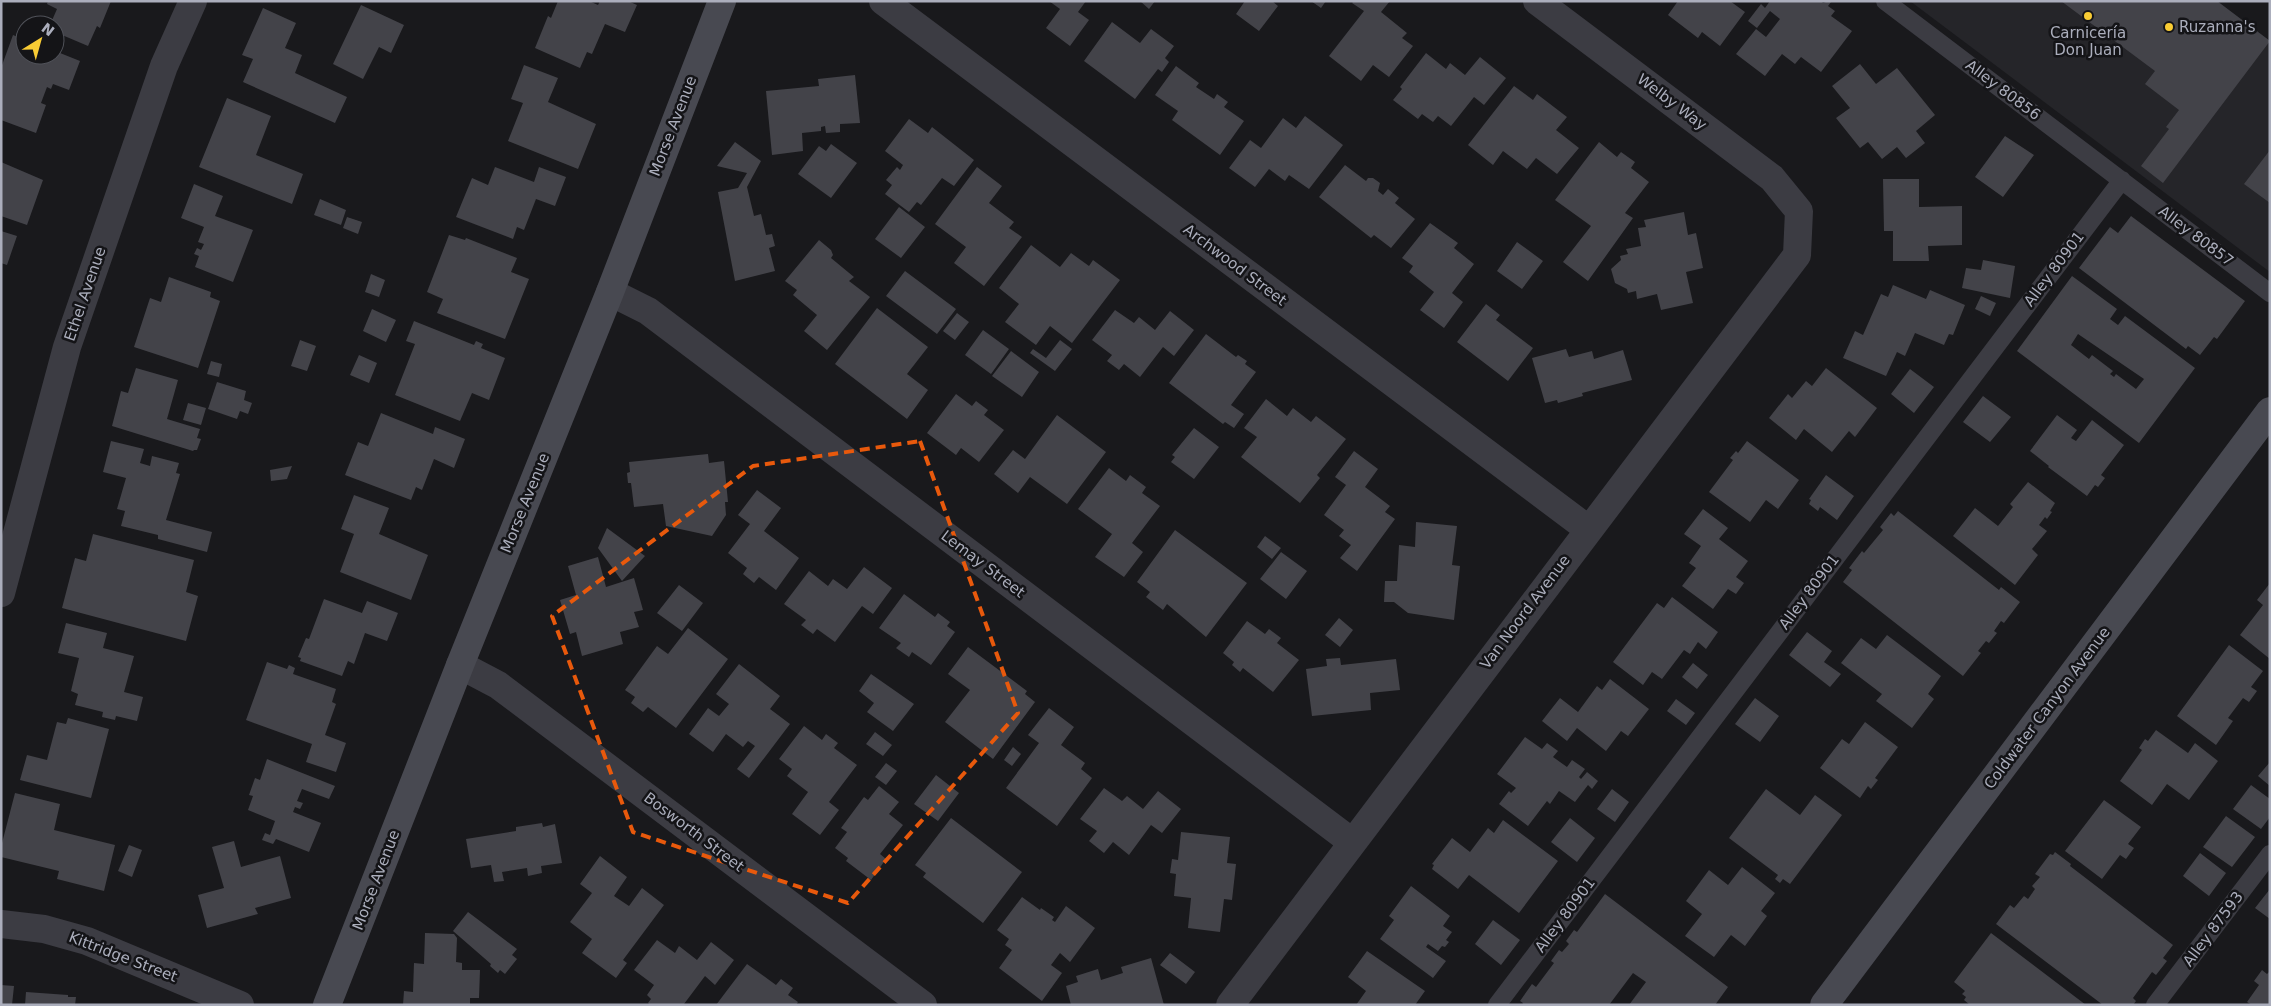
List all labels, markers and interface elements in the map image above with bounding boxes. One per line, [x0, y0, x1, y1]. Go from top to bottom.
marker: Carnicería Don Juan [2082, 10, 2094, 22]
north arrow [15, 15, 65, 65]
place label: Ruzanna's [2179, 18, 2256, 36]
text: N [38, 20, 57, 40]
marker: Ruzanna's [2163, 21, 2175, 33]
place label: Carnicería Don Juan [2050, 24, 2126, 59]
street label: Alley 80856 [1962, 56, 2044, 124]
street label: Welby Way [1634, 70, 1710, 134]
street label: Morse Avenue [646, 73, 700, 179]
street label: Alley 80857 [2155, 202, 2237, 270]
street label: Archwood Street [1180, 220, 1290, 310]
street label: Alley 80901 [2020, 228, 2088, 310]
street label: Ethel Avenue [60, 244, 110, 344]
street label: Morse Avenue [497, 451, 553, 555]
street label: Lemay Street [938, 527, 1029, 601]
street label: Van Noord Avenue [1476, 551, 1574, 673]
street label: Alley 80901 [1775, 551, 1843, 633]
street label: Coldwater Canyon Avenue [1980, 623, 2114, 793]
street label: Bosworth Street [640, 789, 748, 876]
street label: Morse Avenue [349, 827, 403, 933]
street label: Alley 80901 [1531, 874, 1599, 956]
street label: Alley 87593 [2179, 888, 2247, 970]
street label: Kittridge Street [66, 928, 180, 986]

